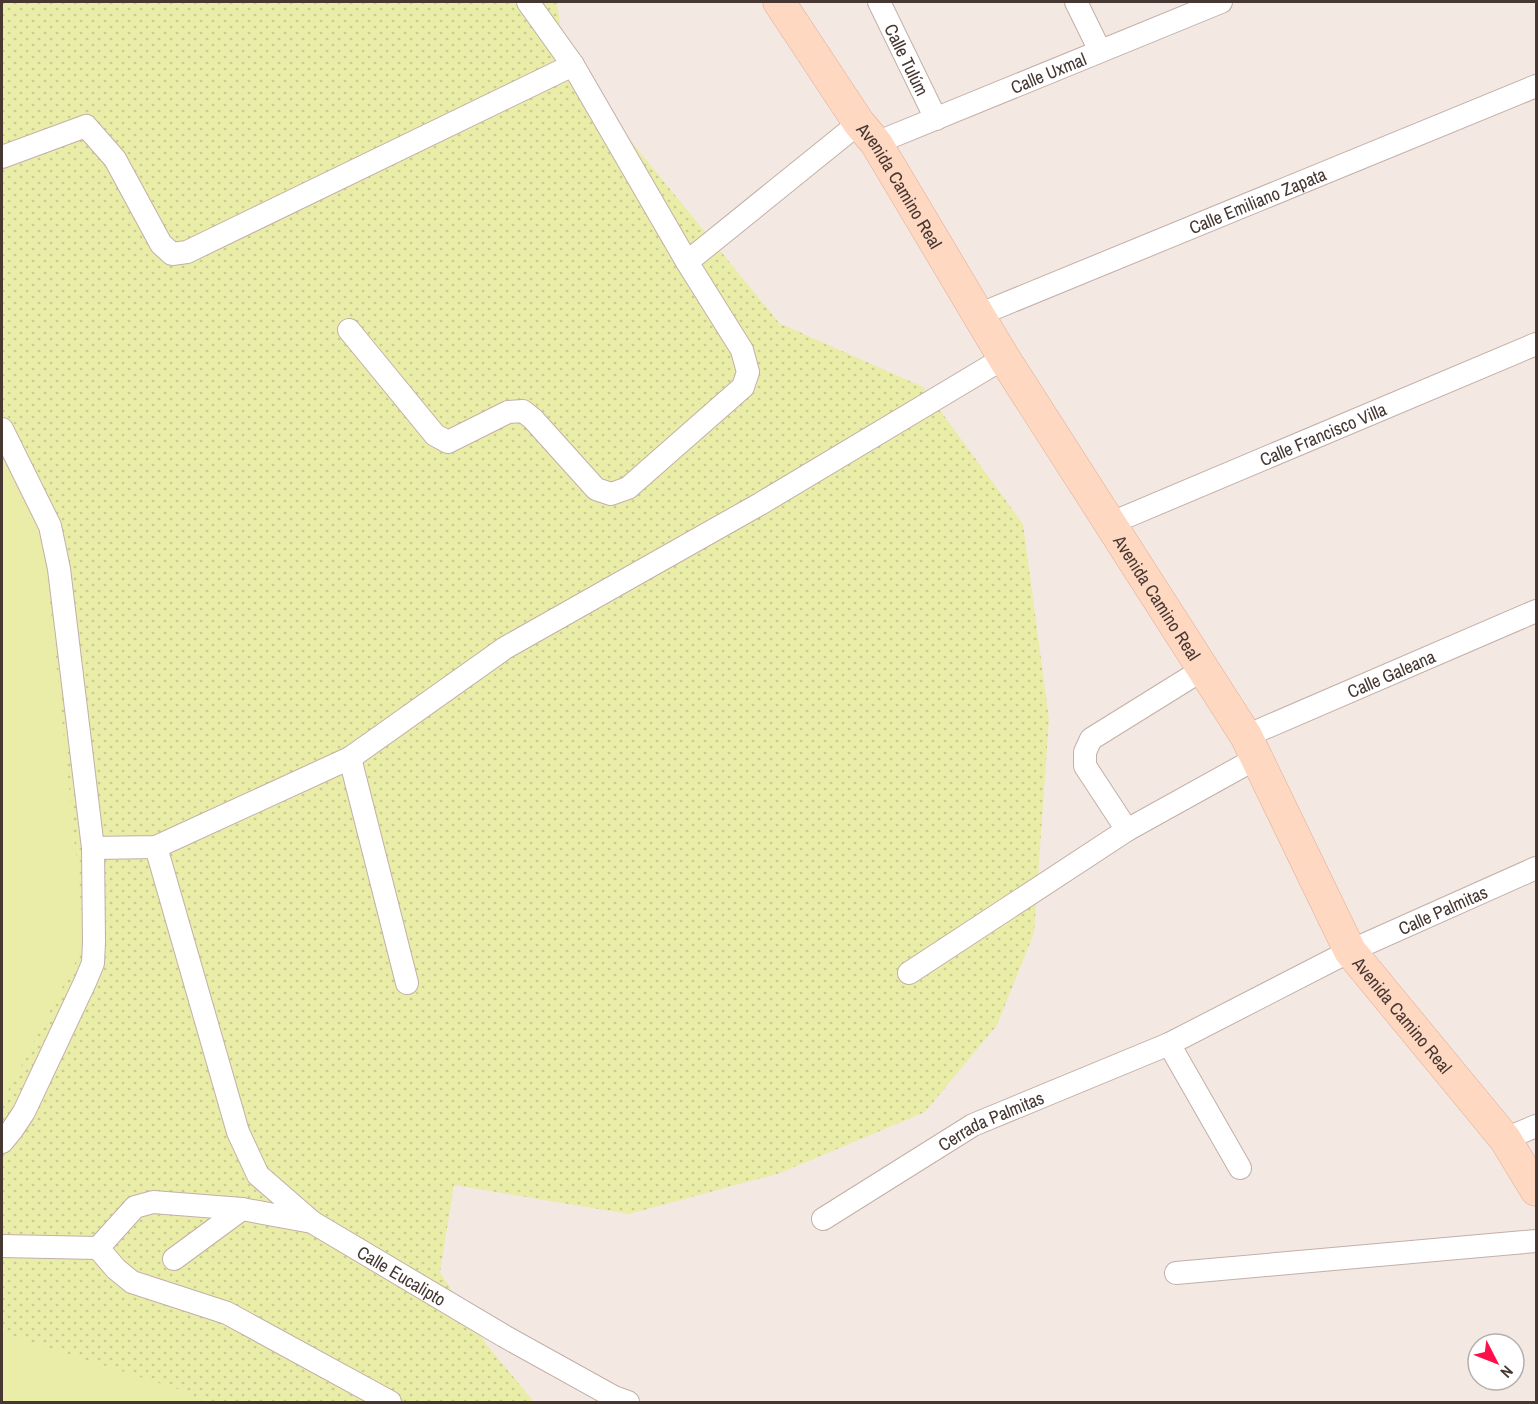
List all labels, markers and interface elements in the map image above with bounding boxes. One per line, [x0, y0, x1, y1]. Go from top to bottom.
street label: Calle Tulúm [879, 19, 935, 100]
street label: Calle Uxmal [1007, 46, 1090, 99]
street label: Avenida Camino Real [851, 116, 949, 253]
street label: Calle Emiliano Zapata [1185, 161, 1330, 240]
street label: Calle Francisco Villa [1256, 396, 1390, 472]
street label: Avenida Camino Real [1107, 529, 1207, 665]
street label: Calle Galeana [1343, 643, 1439, 703]
street label: Calle Palmitas [1394, 879, 1491, 940]
street label: Avenida Camino Real [1347, 951, 1458, 1079]
street label: Cerrada Palmitas [933, 1085, 1048, 1157]
street label: Calle Eucalipto [353, 1239, 451, 1311]
north arrow [1466, 1332, 1526, 1392]
text: N [1496, 1361, 1518, 1383]

